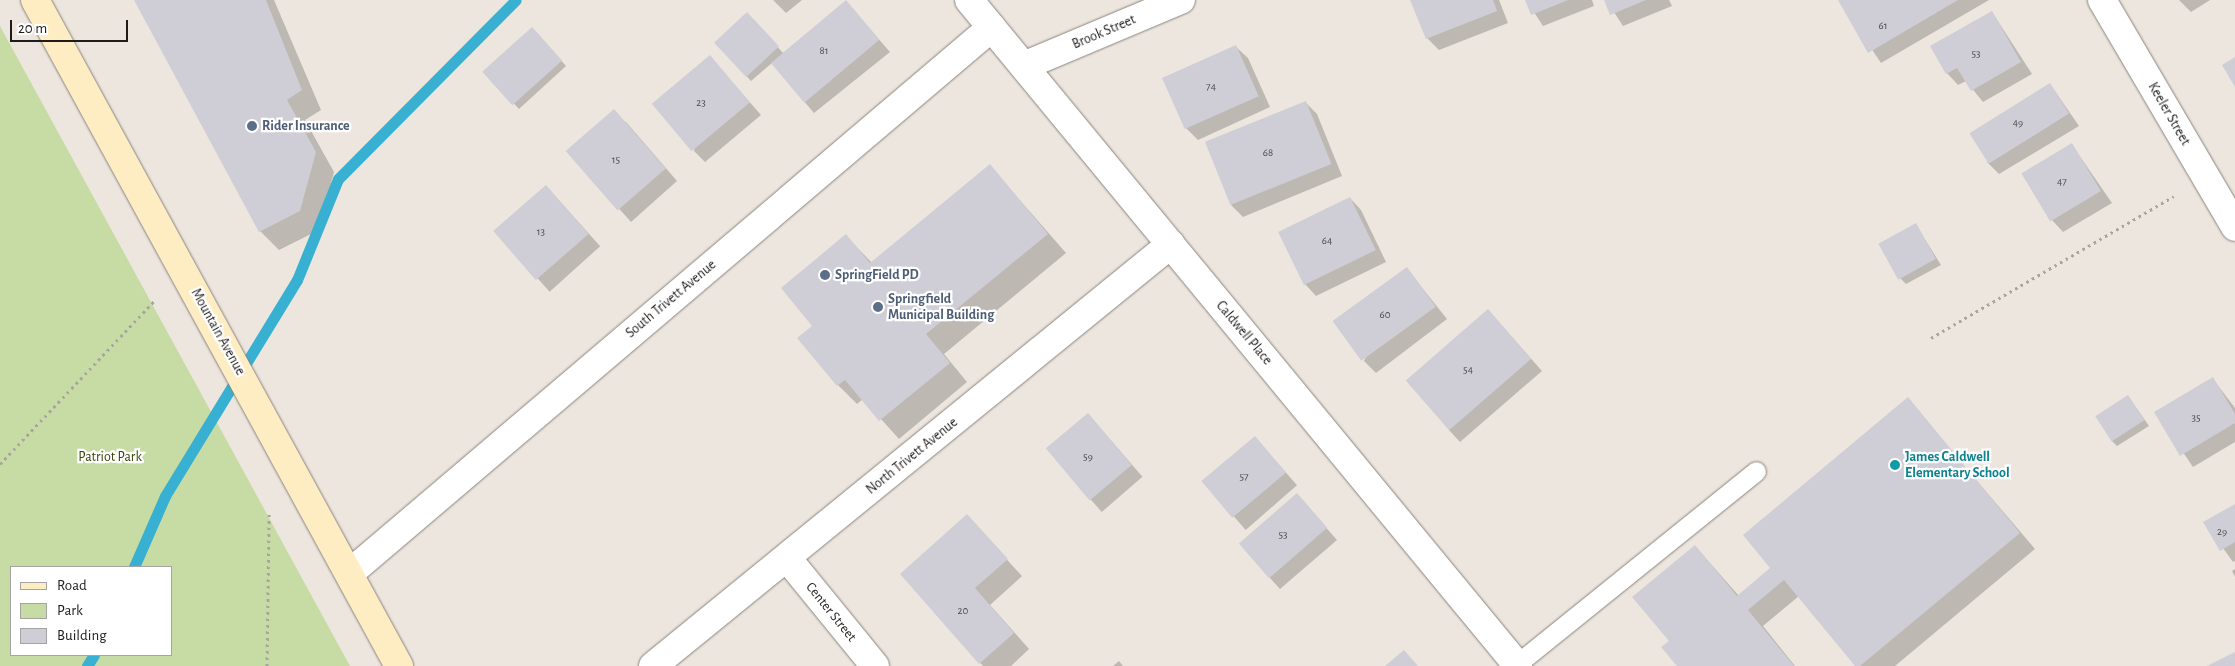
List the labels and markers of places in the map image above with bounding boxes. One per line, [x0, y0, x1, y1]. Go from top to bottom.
place label: Rider Insurance [262, 118, 350, 134]
marker: Rider Insurance [246, 120, 258, 132]
place label: SpringField PD [835, 267, 919, 283]
marker: SpringField PD [819, 269, 831, 281]
place label: Springfield Municipal Building [888, 291, 994, 324]
marker: Springfield Municipal Building [872, 301, 884, 313]
place label: James Caldwell Elementary School [1905, 449, 2010, 482]
marker: James Caldwell Elementary School [1889, 459, 1901, 471]

